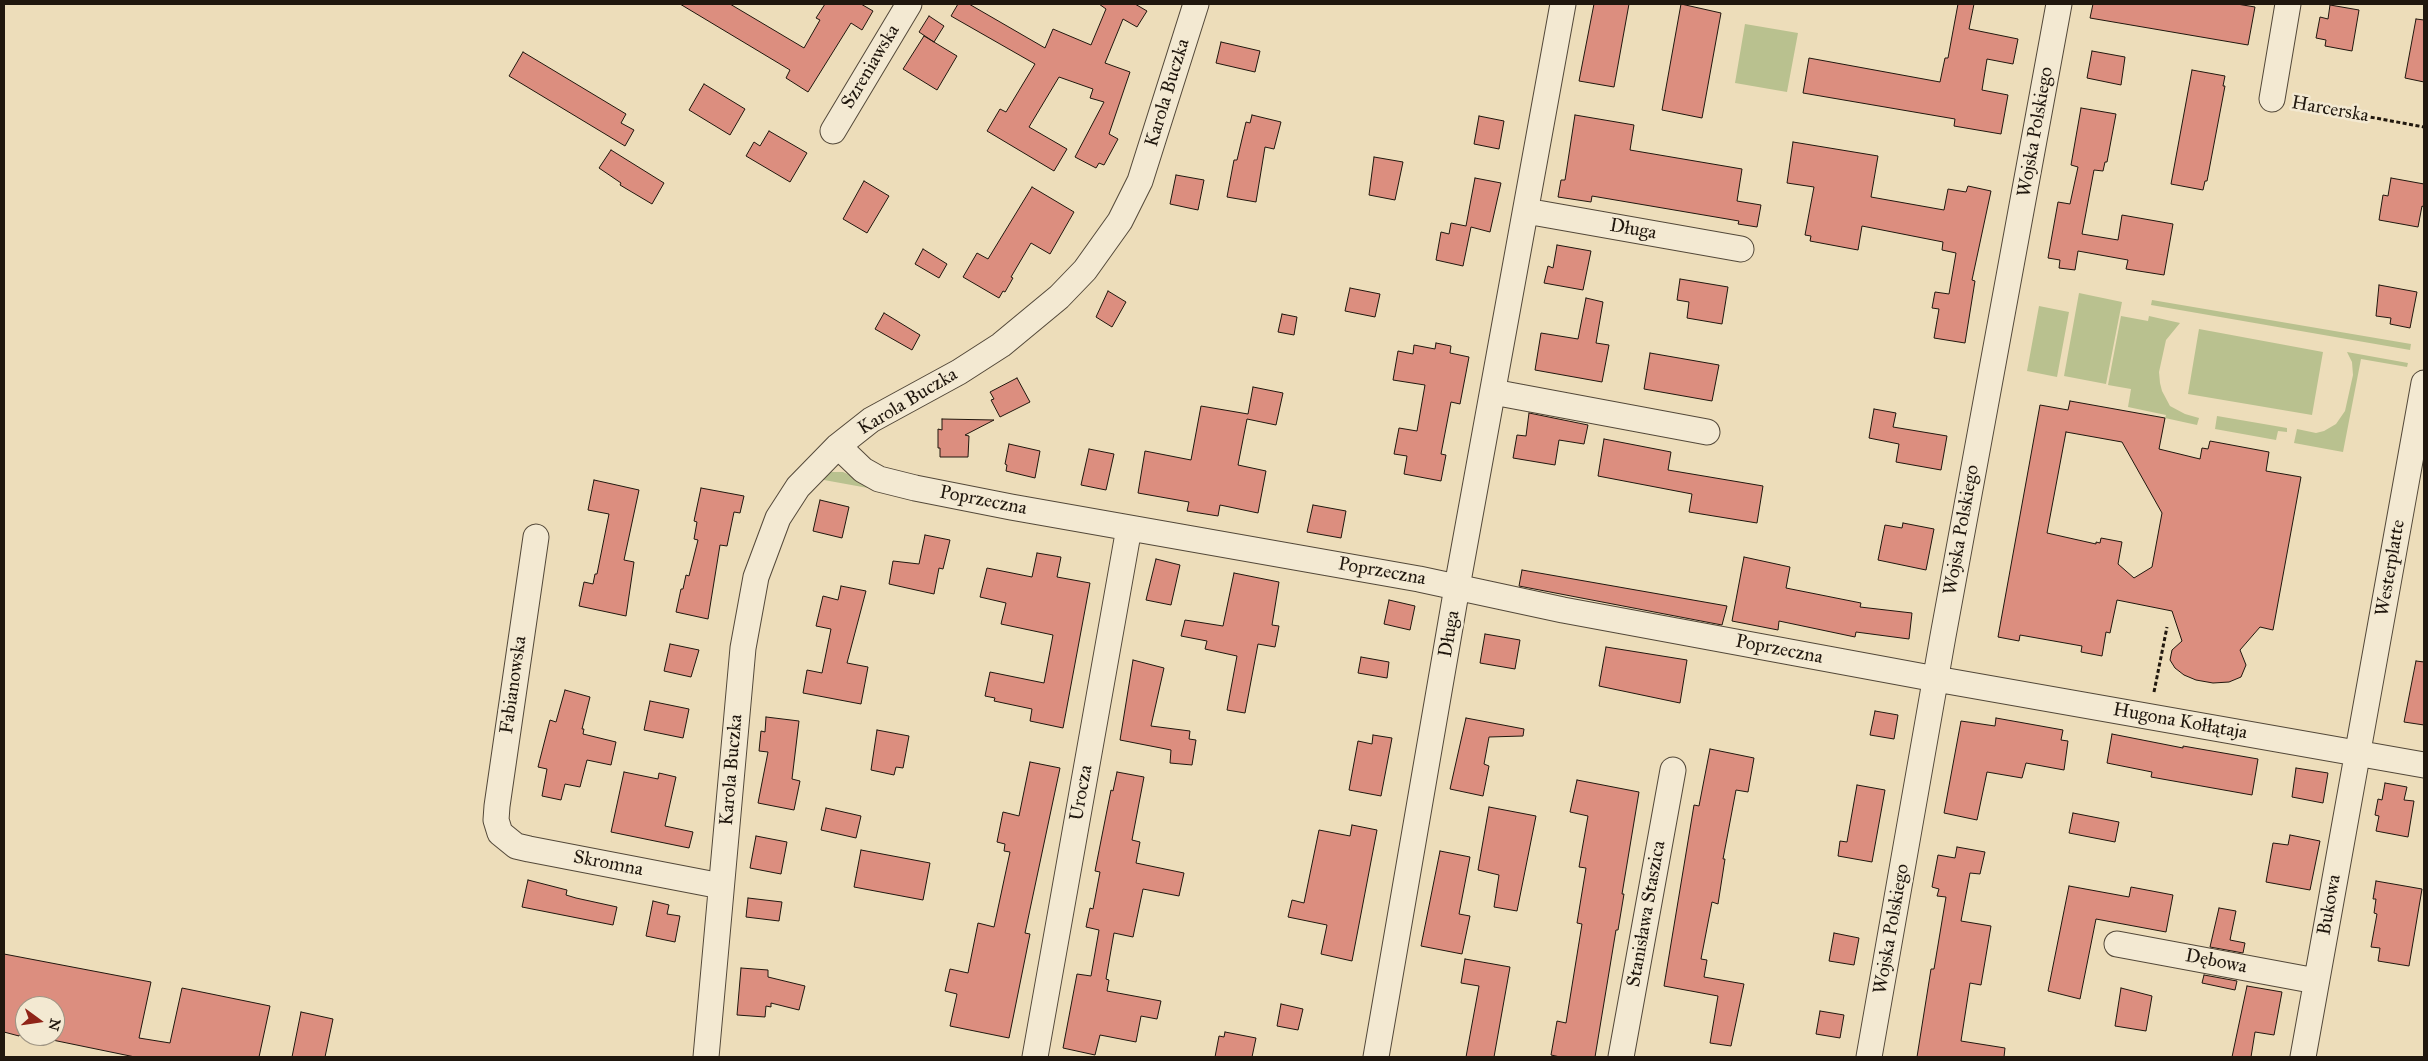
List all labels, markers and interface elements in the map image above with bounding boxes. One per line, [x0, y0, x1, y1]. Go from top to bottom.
street label: Szreniawska [837, 21, 905, 113]
street label: Karola Buczka [1141, 36, 1195, 150]
street label: Wojska Polskiego [2013, 65, 2059, 199]
street label: Harcerska [2289, 92, 2371, 128]
street label: Długa [1608, 215, 1658, 245]
street label: Karola Buczka [854, 363, 962, 441]
street label: Wojska Polskiego [1939, 463, 1985, 597]
street label: Poprzeczna [937, 481, 1029, 521]
street label: Westerplatte [2371, 518, 2411, 618]
street label: Poprzeczna [1336, 553, 1428, 591]
street label: Długa [1435, 609, 1465, 659]
street label: Poprzeczna [1733, 630, 1825, 670]
street label: Fabianowska [496, 635, 532, 735]
street label: Hugona Kołłątaja [2111, 699, 2249, 745]
street label: Karola Buczka [716, 713, 748, 827]
street label: Urocza [1066, 763, 1098, 823]
street label: Stanisława Staszica [1623, 839, 1671, 989]
street label: Skromna [571, 846, 645, 882]
street label: Wojska Polskiego [1869, 862, 1915, 996]
street label: Bukowa [2313, 873, 2347, 937]
street label: Dębowa [2183, 945, 2249, 979]
north arrow [15, 996, 65, 1046]
text: N [44, 1017, 64, 1032]

